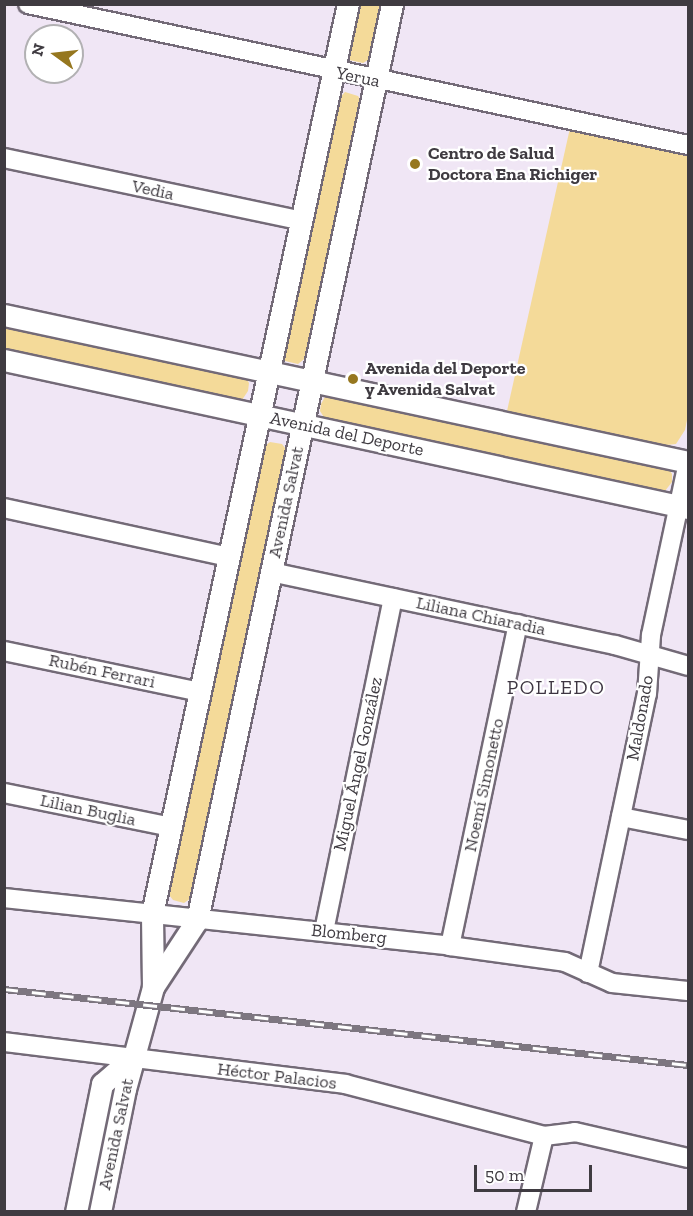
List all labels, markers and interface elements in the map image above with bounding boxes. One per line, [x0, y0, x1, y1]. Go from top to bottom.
north arrow [24, 24, 84, 84]
text: N [27, 41, 49, 58]
street label: Yerua [334, 62, 382, 92]
place label: Centro de Salud Doctora Ena Richiger [428, 143, 597, 186]
marker: Centro de Salud Doctora Ena Richiger [406, 155, 424, 173]
street label: Vedia [130, 175, 176, 205]
place label: Avenida del Deporte y Avenida Salvat [365, 358, 525, 400]
marker: Avenida del Deporte y Avenida Salvat [346, 372, 360, 386]
street label: Avenida del Deporte [268, 407, 426, 461]
street label: Avenida Salvat [264, 444, 308, 560]
street label: Liliana Chiaradia [414, 592, 548, 640]
street label: Rubén Ferrari [47, 649, 157, 693]
street label: Maldonado [622, 674, 658, 762]
street label: Miguel Ángel González [329, 675, 387, 853]
district label: POLLEDO [507, 675, 605, 699]
street label: Noemí Simonetto [459, 716, 509, 854]
street label: Lilian Buglia [38, 789, 138, 831]
street label: Blomberg [310, 919, 388, 949]
street label: Héctor Palacios [216, 1058, 338, 1094]
street label: Avenida Salvat [94, 1076, 138, 1192]
scale bar [477, 1153, 596, 1191]
text: 50 m [485, 1164, 524, 1186]

